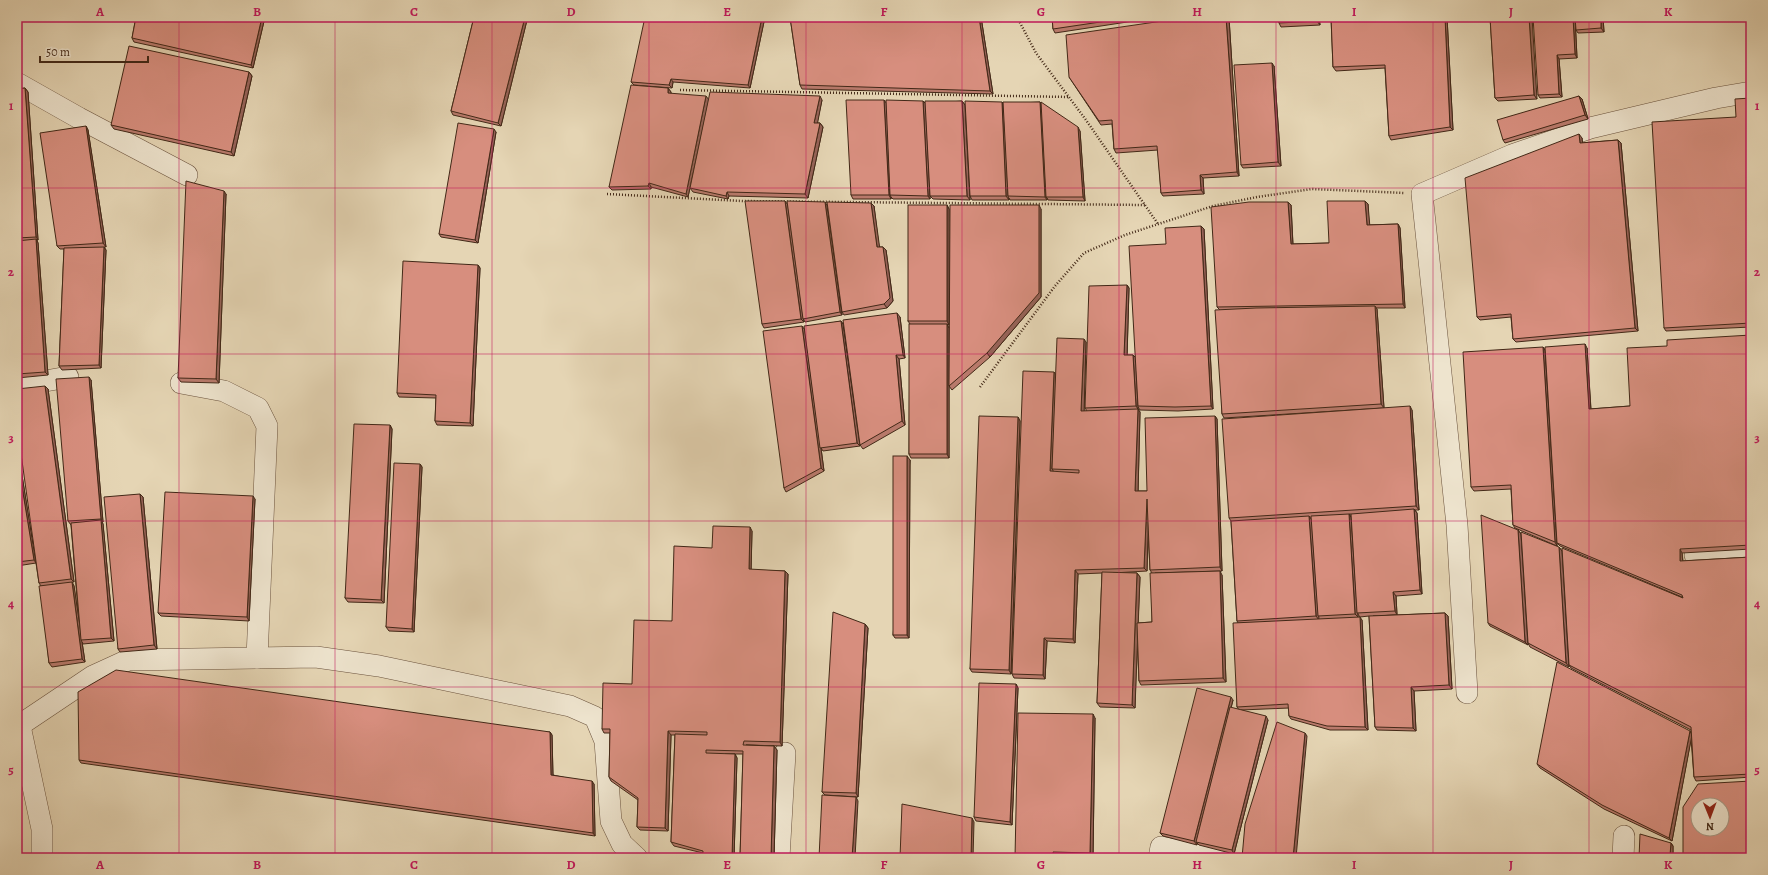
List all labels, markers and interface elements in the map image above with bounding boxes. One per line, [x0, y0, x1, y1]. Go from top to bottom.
text: A [95, 3, 105, 20]
text: B [253, 3, 261, 20]
text: C [410, 3, 418, 20]
text: D [566, 3, 576, 20]
text: E [723, 3, 731, 20]
text: F [881, 3, 888, 20]
text: G [1037, 3, 1045, 20]
text: H [1192, 3, 1202, 20]
text: I [1352, 3, 1357, 20]
text: J [1509, 3, 1513, 20]
text: K [1664, 3, 1673, 20]
scale bar [40, 38, 148, 64]
text: 50 m [46, 44, 70, 60]
text: 1 [9, 97, 14, 114]
text: 1 [1755, 97, 1760, 114]
text: 2 [8, 263, 15, 280]
text: 2 [1754, 263, 1761, 280]
text: 3 [8, 429, 14, 446]
text: 3 [1754, 429, 1760, 446]
text: 4 [8, 595, 14, 612]
text: 4 [1754, 595, 1760, 612]
text: 5 [8, 761, 14, 778]
text: 5 [1754, 761, 1760, 778]
north arrow [1690, 797, 1730, 837]
text: N [1706, 819, 1714, 834]
text: A [95, 856, 105, 873]
text: B [253, 856, 261, 873]
text: C [410, 856, 418, 873]
text: D [566, 856, 576, 873]
text: E [723, 856, 731, 873]
text: F [881, 856, 888, 873]
text: G [1037, 856, 1045, 873]
text: H [1192, 856, 1202, 873]
text: I [1352, 856, 1357, 873]
text: J [1509, 856, 1513, 873]
text: K [1664, 856, 1673, 873]

